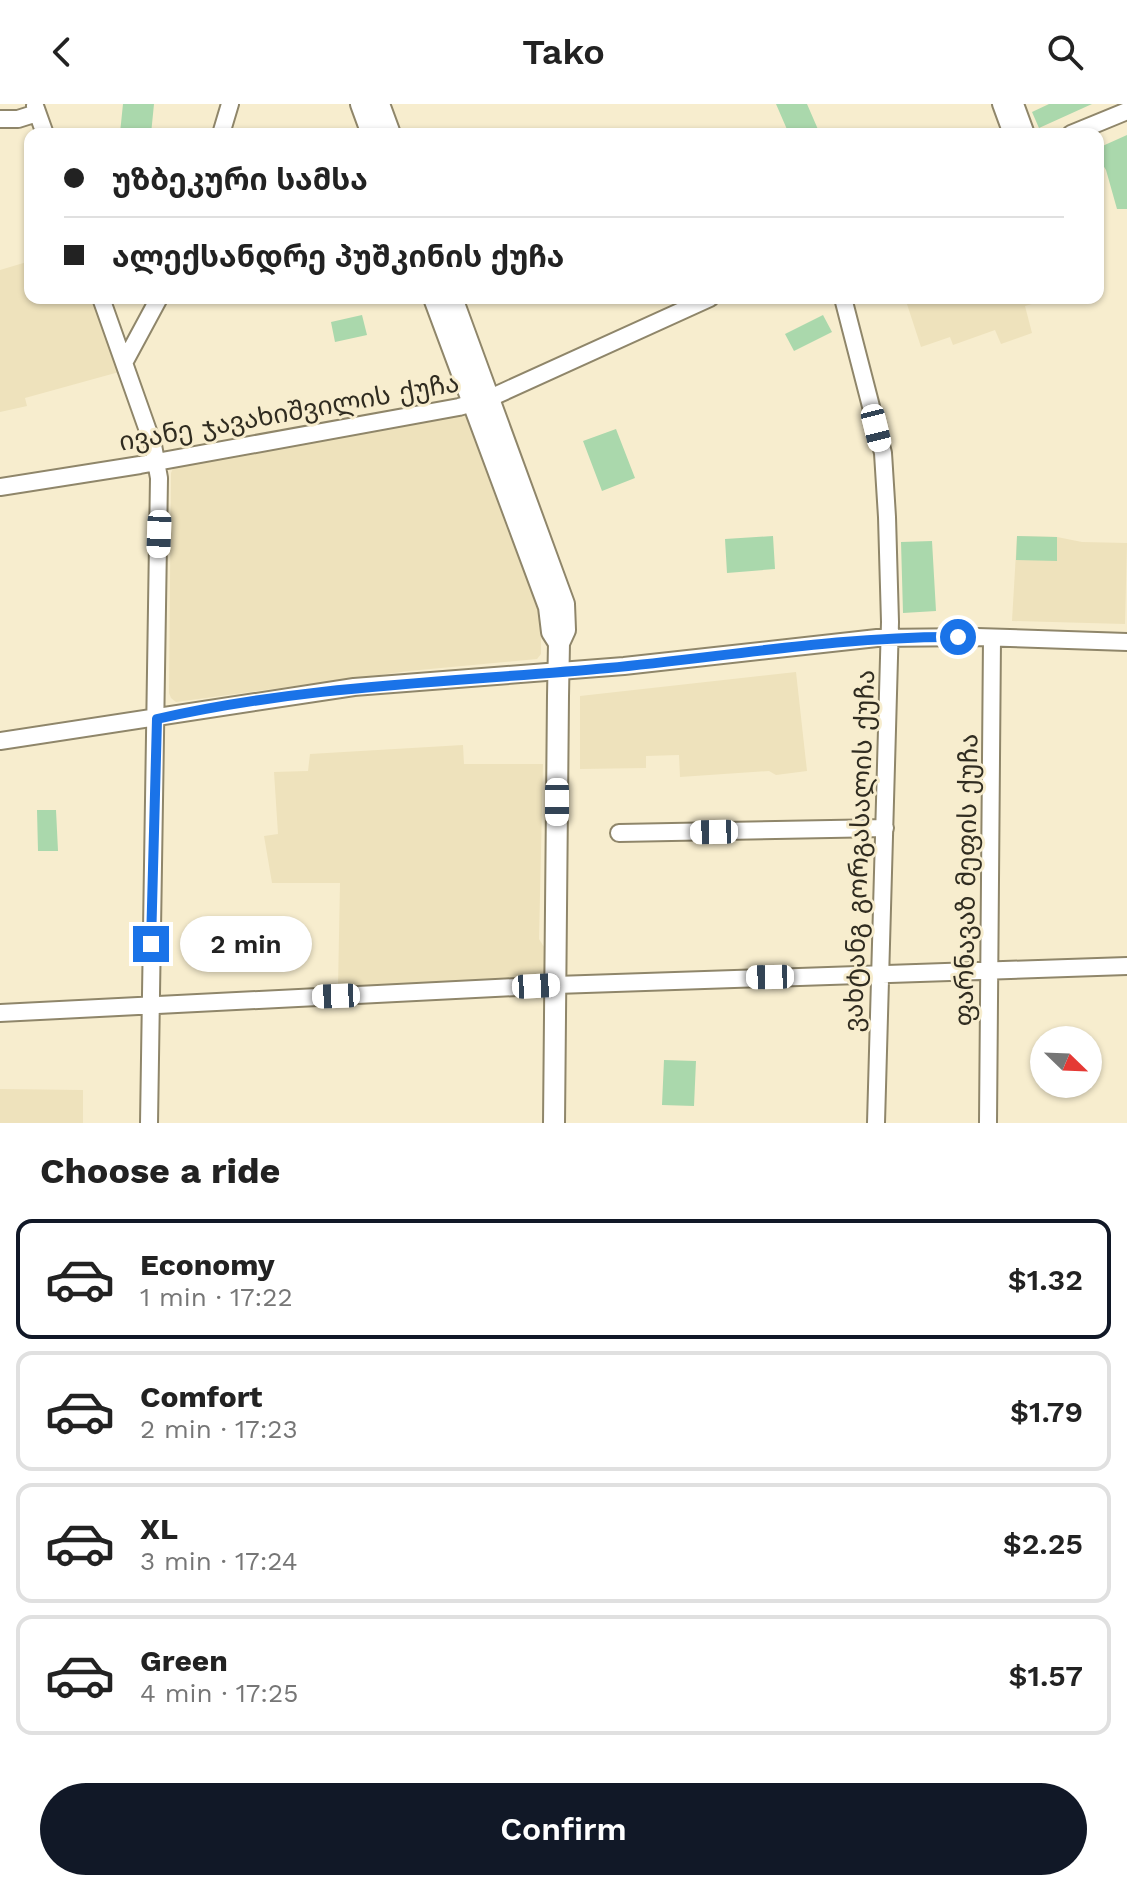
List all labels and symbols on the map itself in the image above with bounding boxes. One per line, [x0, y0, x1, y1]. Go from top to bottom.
street label: ივანე ჯავახიშვილის ქუჩა [117, 367, 462, 458]
car [859, 402, 893, 454]
car [146, 510, 172, 558]
route start [940, 619, 976, 655]
street label: ვახტანგ გორგასალის ქუჩა [838, 669, 881, 1033]
street label: ფარნავაზ მეფის ქუჩა [948, 733, 984, 1027]
car [545, 778, 569, 826]
car [690, 820, 738, 844]
callout: 2 min [179, 916, 311, 972]
route end [133, 926, 169, 962]
car [746, 965, 794, 989]
car [511, 973, 561, 999]
car [312, 983, 360, 1009]
north arrow [1030, 1026, 1102, 1098]

